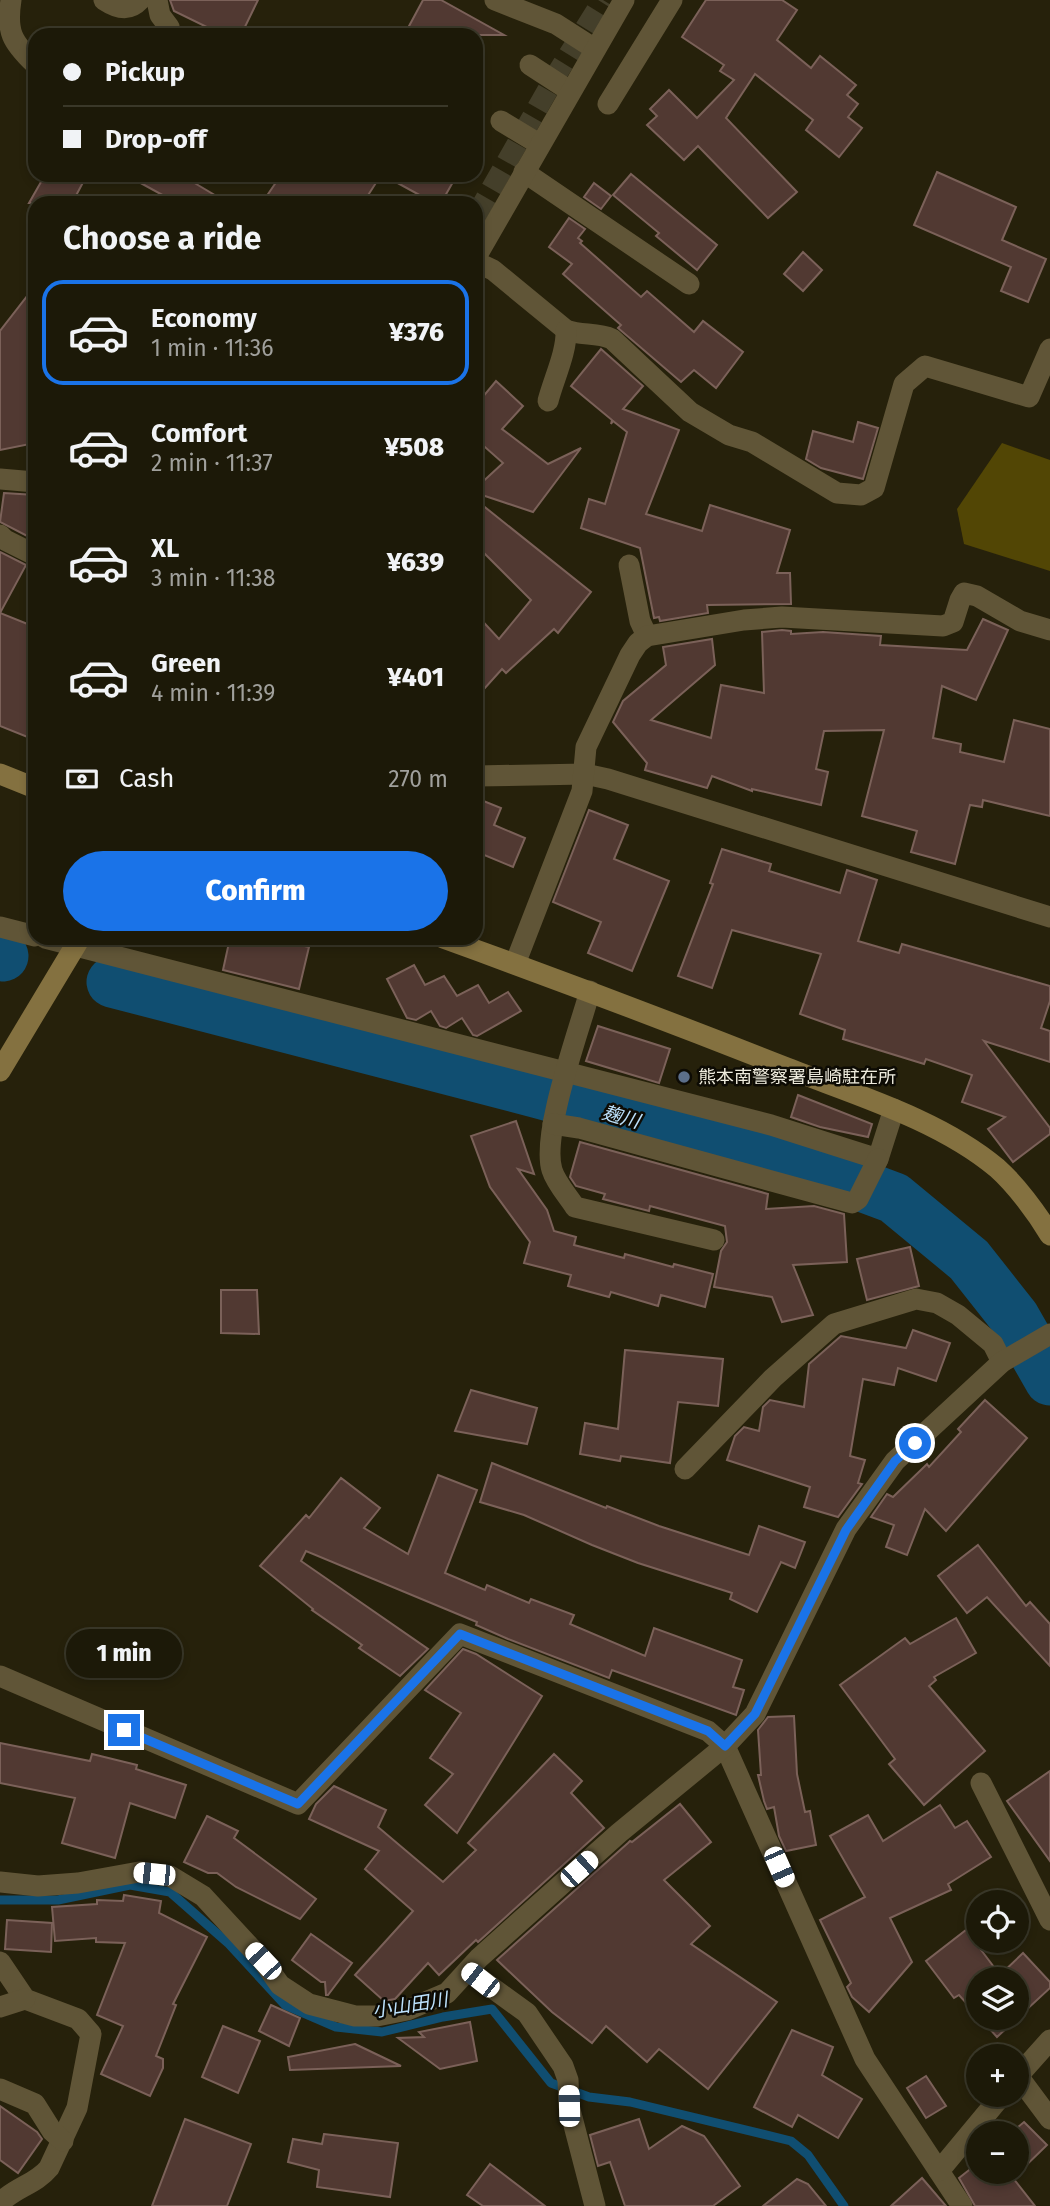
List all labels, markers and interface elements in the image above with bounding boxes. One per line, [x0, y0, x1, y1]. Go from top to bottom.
text: Pickup [105, 57, 185, 88]
text: Drop-off [105, 124, 207, 155]
text: Choose a ride [63, 219, 261, 257]
icon: car [67, 301, 130, 364]
text: Economy [151, 303, 257, 334]
text: ¥376 [389, 317, 444, 348]
text: 1 min · 11:36 [151, 334, 274, 362]
icon: car [67, 416, 130, 479]
text: Comfort [151, 418, 247, 449]
text: ¥508 [384, 432, 444, 463]
text: 2 min · 11:37 [151, 449, 273, 477]
icon: car [67, 531, 130, 594]
text: XL [151, 533, 179, 564]
text: ¥639 [387, 547, 444, 578]
text: 3 min · 11:38 [151, 564, 275, 592]
icon: car [67, 646, 130, 709]
text: Green [151, 648, 221, 679]
text: ¥401 [387, 662, 444, 693]
text: 4 min · 11:39 [151, 679, 275, 707]
icon: cash [63, 760, 101, 798]
text: Cash [119, 763, 175, 794]
text: 270 m [388, 765, 448, 793]
button: Confirm [63, 851, 448, 931]
place label: 熊本南警察署島崎駐在所 [698, 1066, 896, 1088]
marker: 熊本南警察署島崎駐在所 [676, 1069, 692, 1085]
water label: 麹川 [600, 1101, 644, 1134]
route start [899, 1427, 931, 1459]
callout: 1 min [66, 1628, 182, 1678]
text: 1 min [96, 1639, 152, 1667]
route end [108, 1714, 140, 1746]
car [761, 1844, 798, 1890]
car [557, 1847, 602, 1891]
car [133, 1861, 176, 1887]
map controls [966, 1890, 1029, 2184]
button: locate [966, 1890, 1029, 1953]
car [241, 1938, 286, 1984]
car [457, 1959, 504, 2001]
button: layers [966, 1967, 1029, 2030]
water label: 小山田川 [371, 1987, 451, 2022]
button: + [966, 2044, 1029, 2107]
car [559, 2085, 580, 2127]
button: − [966, 2121, 1029, 2184]

